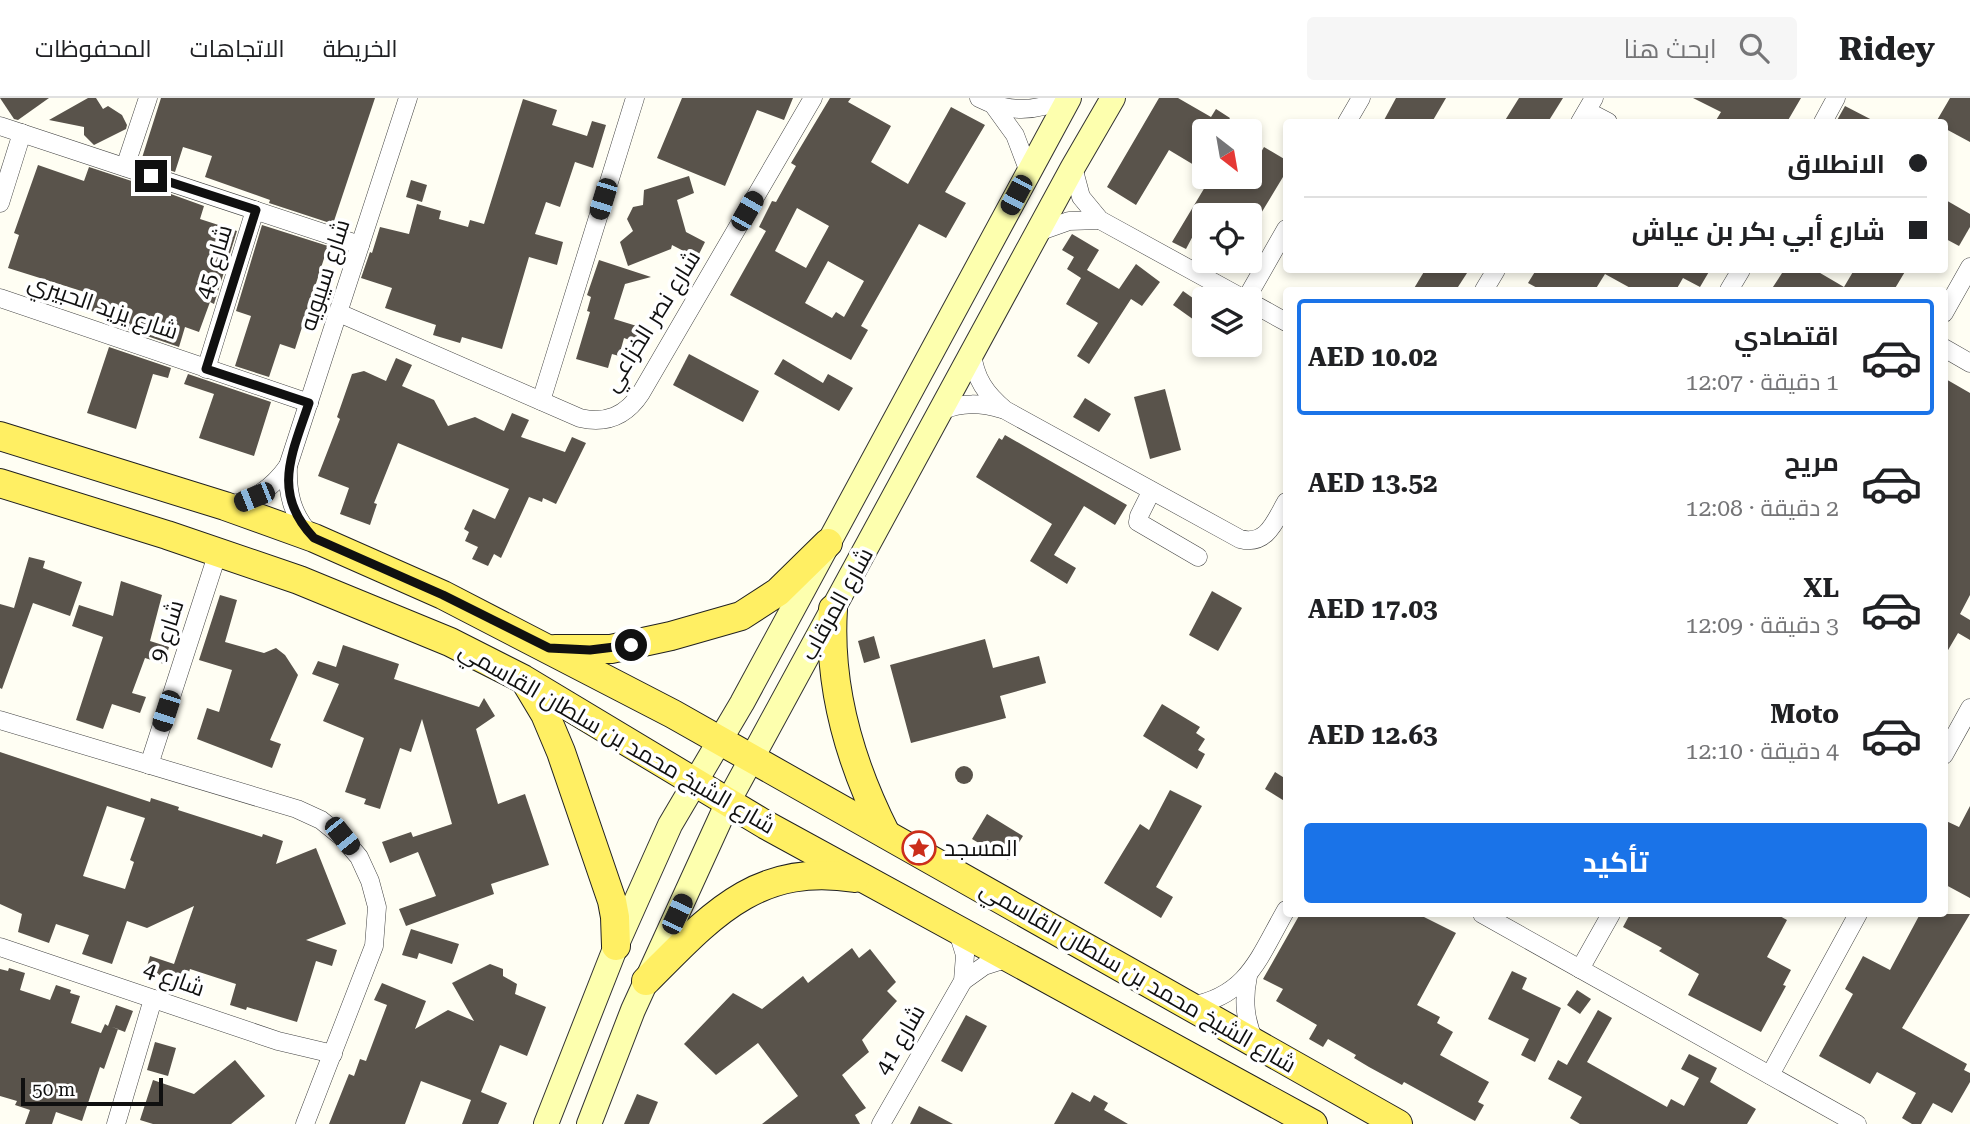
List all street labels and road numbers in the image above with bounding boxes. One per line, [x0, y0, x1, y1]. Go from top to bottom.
street label: شارع سيبويه [294, 216, 358, 335]
street label: شارع 45 [190, 222, 240, 303]
street label: شارع نصر الخزاعي [598, 245, 710, 399]
street label: شارع يزيد الحبيري [23, 269, 182, 349]
street label: شارع المرقاب [795, 543, 881, 666]
street label: شارع 9 [144, 597, 192, 666]
street label: شارع الشيخ محمد بن سلطان القاسمي [452, 636, 780, 843]
street label: شارع الشيخ محمد بن سلطان القاسمي [973, 875, 1301, 1082]
street label: شارع 4 [139, 955, 208, 1004]
street label: شارع 41 [869, 1000, 932, 1081]

